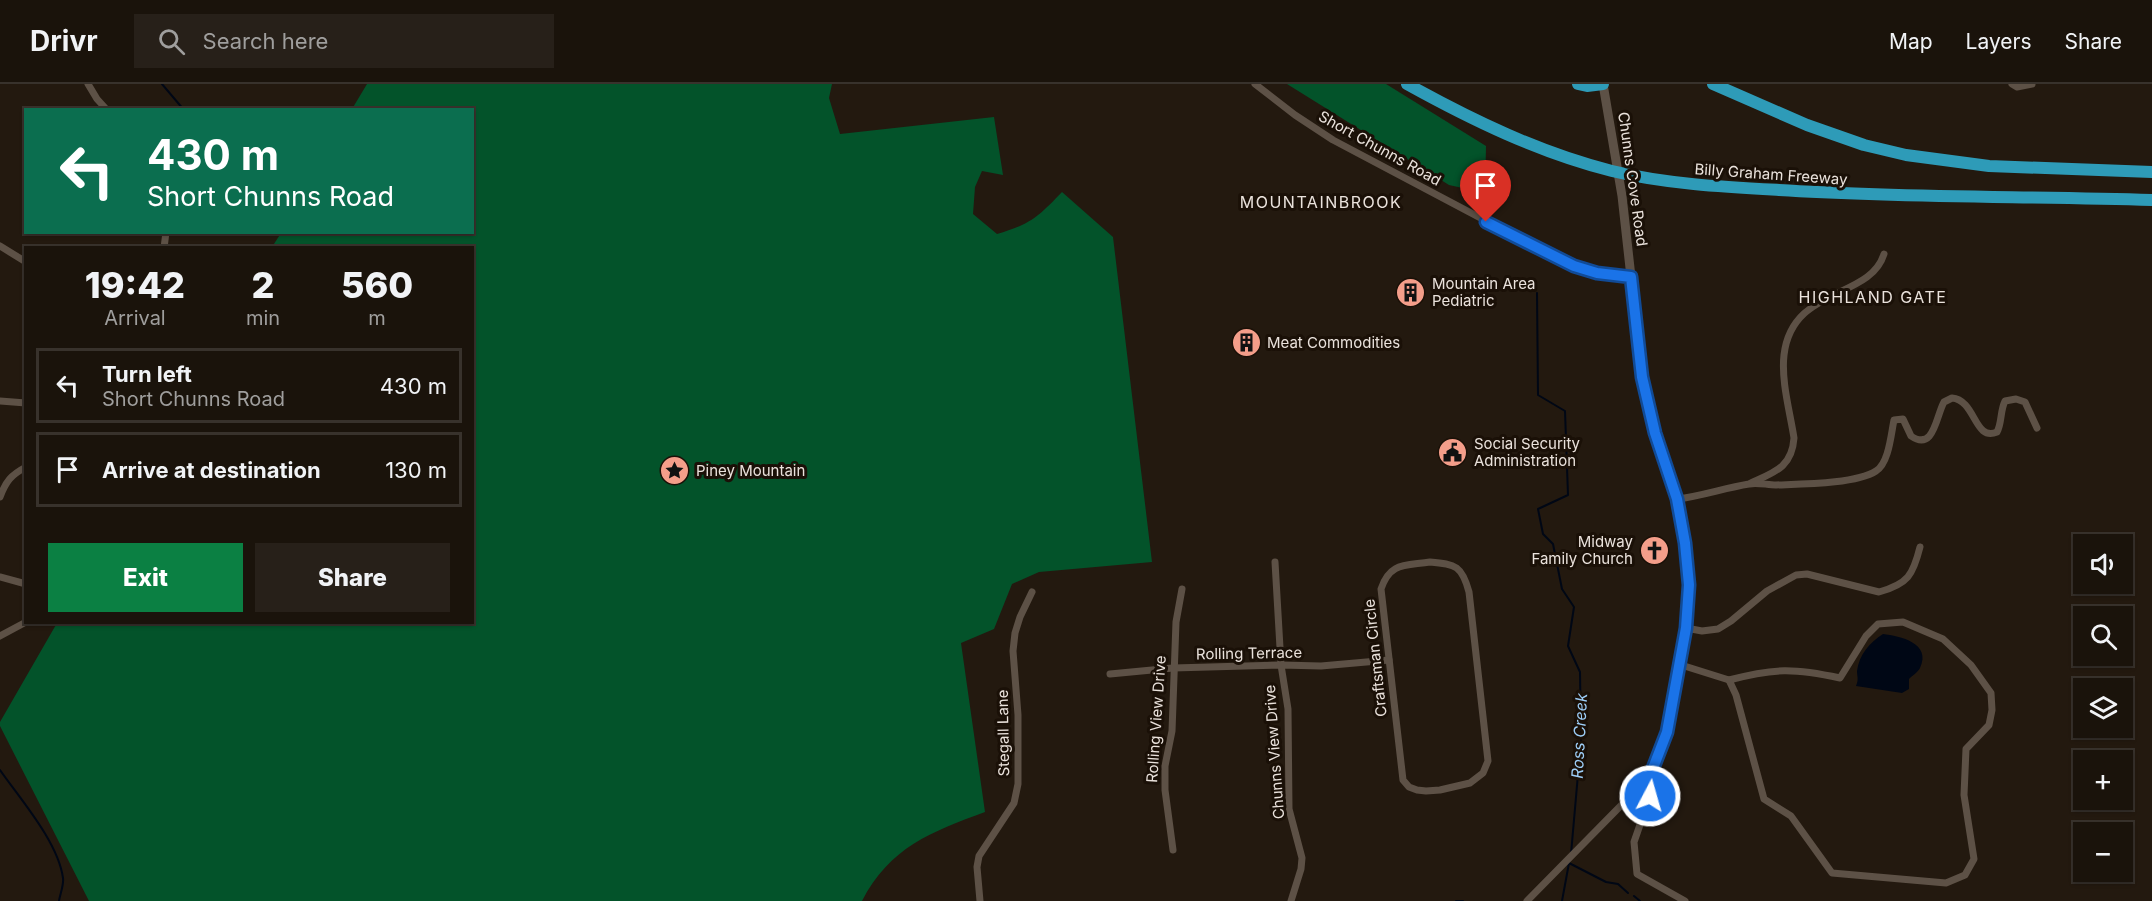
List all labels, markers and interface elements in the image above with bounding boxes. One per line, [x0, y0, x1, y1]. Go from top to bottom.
search box [134, 14, 554, 68]
text: Drivr [30, 24, 98, 58]
icon: search [155, 25, 188, 58]
text: Search here [203, 28, 328, 54]
text: Map [1889, 29, 1933, 54]
text: Layers [1966, 29, 2032, 54]
text: Share [2065, 29, 2122, 54]
street label: Short Chunns Road [1315, 106, 1445, 190]
street label: Chunns Cove Road [1614, 111, 1652, 247]
text: 430 m [147, 129, 279, 180]
icon: left [48, 132, 126, 210]
street label: Billy Graham Freeway [1694, 159, 1849, 189]
pin [1460, 160, 1511, 222]
icon: arrive [1469, 169, 1502, 202]
text: Short Chunns Road [147, 180, 394, 213]
district label: MOUNTAINBROOK [1240, 192, 1402, 212]
text: 19:42 [85, 263, 185, 307]
text: 2 [251, 263, 274, 307]
text: 560 [341, 263, 413, 307]
place label: Mountain Area Pediatric [1432, 274, 1535, 310]
building icon: Mountain Area Pediatric [1395, 276, 1427, 308]
district label: HIGHLAND GATE [1799, 287, 1947, 307]
text: Arrival [104, 306, 166, 330]
text: min [246, 306, 280, 330]
text: m [368, 306, 386, 330]
building icon: Meat Commodities [1230, 326, 1262, 358]
place label: Meat Commodities [1267, 333, 1400, 352]
text: Turn left [102, 361, 192, 387]
icon: left [51, 369, 84, 402]
text: 430 m [380, 373, 447, 399]
text: Short Chunns Road [102, 387, 285, 411]
place label: Social Security Administration [1474, 434, 1581, 470]
public building icon: Social Security Administration [1437, 436, 1469, 468]
icon: arrive [51, 453, 84, 486]
place icon: Piney Mountain [659, 454, 691, 486]
text: Arrive at destination [102, 457, 321, 483]
text: 130 m [385, 457, 447, 483]
place label: Piney Mountain [696, 461, 805, 480]
place label: Midway Family Church [1531, 532, 1634, 568]
church icon: Midway Family Church [1638, 534, 1670, 566]
map controls [2073, 534, 2133, 882]
button: sound [2073, 534, 2133, 594]
button: Exit [48, 543, 243, 612]
button: Share [255, 543, 450, 612]
street label: Craftsman Circle [1359, 598, 1391, 718]
button: search [2073, 606, 2133, 666]
street label: Rolling Terrace [1196, 643, 1302, 663]
street label: Rolling View Drive [1142, 655, 1170, 783]
button: layers [2073, 678, 2133, 738]
street label: Chunns View Drive [1260, 684, 1288, 820]
street label: Stegall Lane [993, 689, 1013, 777]
water label: Ross Creek [1567, 692, 1591, 779]
button: + [2073, 750, 2133, 810]
position arrow [1618, 764, 1682, 828]
button: − [2073, 822, 2133, 882]

